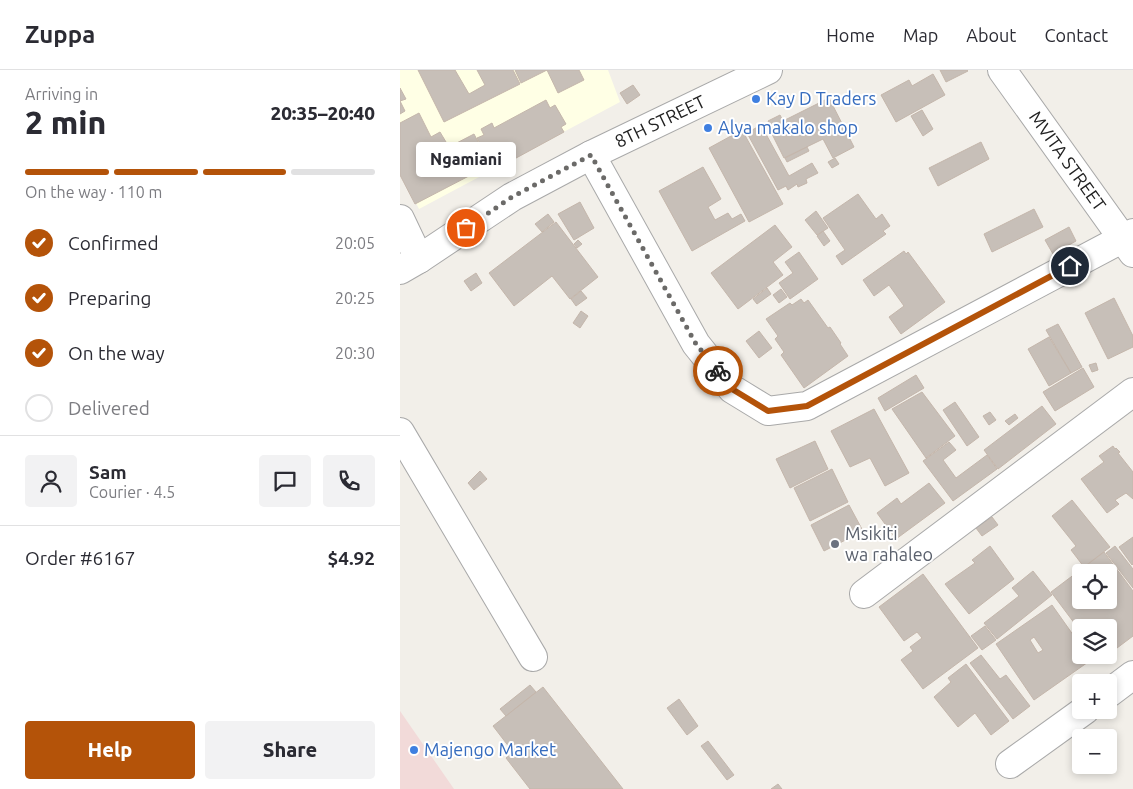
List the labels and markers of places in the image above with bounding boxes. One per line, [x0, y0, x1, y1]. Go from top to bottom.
place label: Kay D Traders [766, 88, 877, 108]
marker: Kay D Traders [750, 93, 762, 105]
place label: Alya makalo shop [718, 117, 858, 137]
marker: Alya makalo shop [702, 122, 714, 134]
callout: Ngamiani [416, 143, 516, 178]
pin [445, 207, 487, 249]
pin [1049, 245, 1091, 287]
place label: Msikiti wa rahaleo [845, 523, 933, 564]
marker: Msikiti wa rahaleo [829, 538, 841, 550]
place label: Majengo Market [424, 739, 556, 759]
marker: Majengo Market [408, 744, 420, 756]

